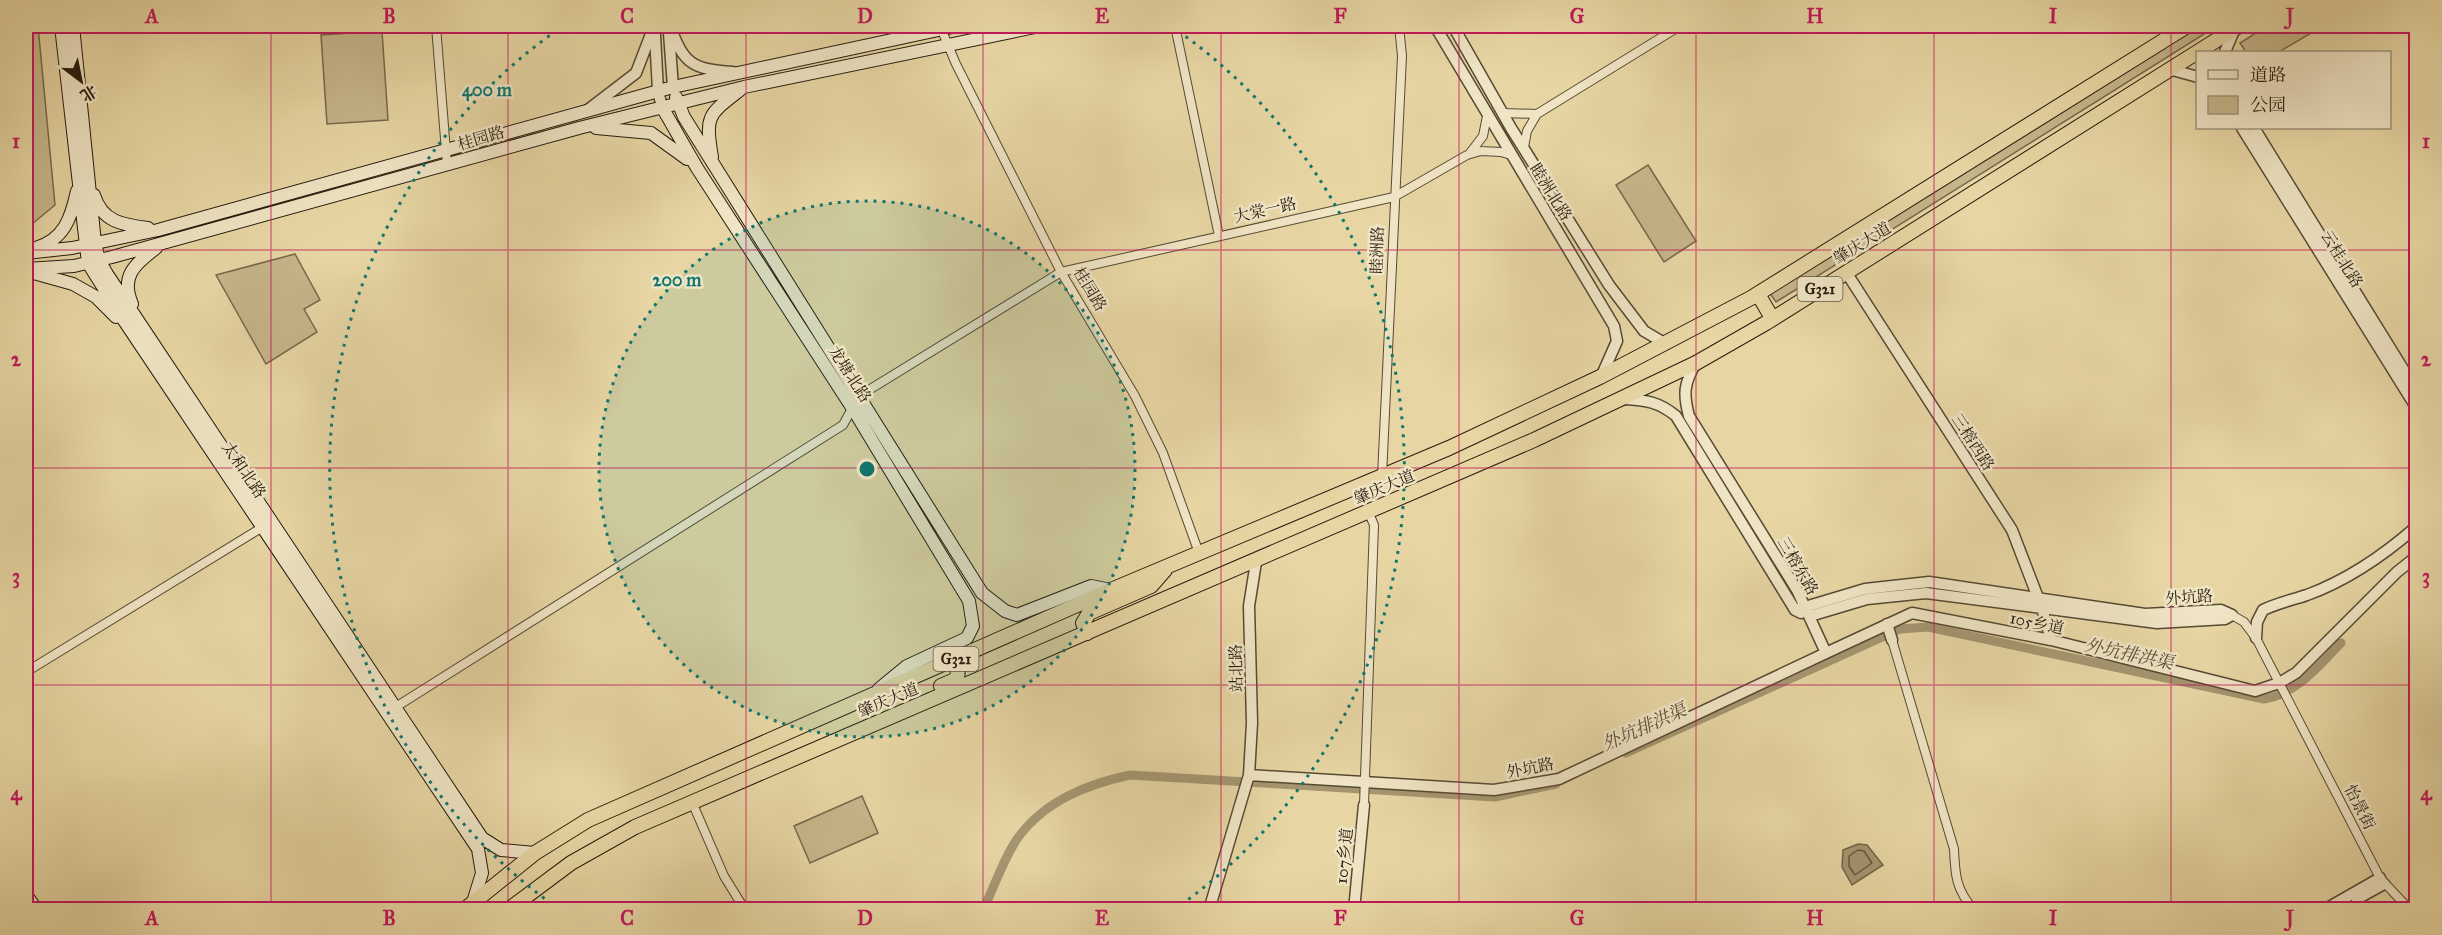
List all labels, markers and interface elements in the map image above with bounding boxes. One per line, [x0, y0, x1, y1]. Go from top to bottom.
text: A [143, 4, 159, 28]
text: B [382, 4, 396, 28]
text: C [620, 4, 634, 28]
text: D [857, 4, 873, 28]
text: E [1095, 4, 1110, 28]
text: F [1333, 4, 1347, 28]
text: G [1570, 4, 1585, 28]
text: H [1806, 4, 1824, 28]
text: I [2049, 4, 2058, 28]
text: J [2283, 4, 2295, 30]
north arrow [51, 51, 111, 111]
legend [2196, 51, 2391, 129]
text: 道路 [2250, 64, 2286, 86]
text: 400 m [462, 79, 513, 102]
text: 北 [77, 81, 101, 106]
text: 公园 [2250, 94, 2286, 116]
street label: 桂园路 [455, 122, 507, 154]
text: 1 [12, 129, 20, 153]
text: 1 [2422, 129, 2430, 153]
street label: 睦洲北路 [1526, 160, 1576, 224]
street label: 大棠一路 [1232, 194, 1298, 226]
street label: 肇庆大道 [1830, 218, 1894, 268]
street label: 睦洲路 [1367, 226, 1387, 274]
street label: 云桂北路 [2317, 227, 2367, 291]
street label: 桂园路 [1069, 264, 1111, 314]
text: 200 m [653, 269, 702, 291]
road number: G321 [1798, 277, 1842, 301]
street label: 龙塘北路 [825, 342, 875, 406]
text: 2 [11, 347, 22, 371]
text: 2 [2421, 347, 2432, 371]
street label: 三榕西路 [1948, 410, 1998, 474]
street label: 太和北路 [218, 438, 270, 502]
centre of rings [857, 459, 877, 479]
street label: 肇庆大道 [1351, 466, 1417, 508]
street label: 三榕东路 [1774, 534, 1822, 598]
text: 3 [12, 564, 20, 589]
text: 3 [2422, 564, 2430, 589]
street label: 外坑路 [2164, 586, 2214, 608]
street label: 105乡道 [2008, 608, 2066, 638]
water label: 外坑排洪渠 [2083, 634, 2178, 675]
street label: 站北路 [1226, 644, 1246, 692]
road number: G321 [934, 647, 978, 671]
street label: 肇庆大道 [855, 679, 921, 721]
water label: 外坑排洪渠 [1598, 697, 1692, 755]
street label: 外坑路 [1505, 754, 1555, 782]
text: 4 [10, 781, 22, 806]
street label: 怡景街 [2341, 781, 2379, 833]
text: 4 [2420, 781, 2432, 806]
street label: 107乡道 [1332, 827, 1356, 885]
text: A [143, 906, 159, 930]
text: B [382, 906, 396, 930]
text: C [620, 906, 634, 930]
text: D [857, 906, 873, 930]
text: E [1095, 906, 1110, 930]
text: F [1333, 906, 1347, 930]
text: G [1570, 906, 1585, 930]
text: H [1806, 906, 1824, 930]
text: I [2049, 906, 2058, 930]
text: J [2283, 906, 2295, 932]

